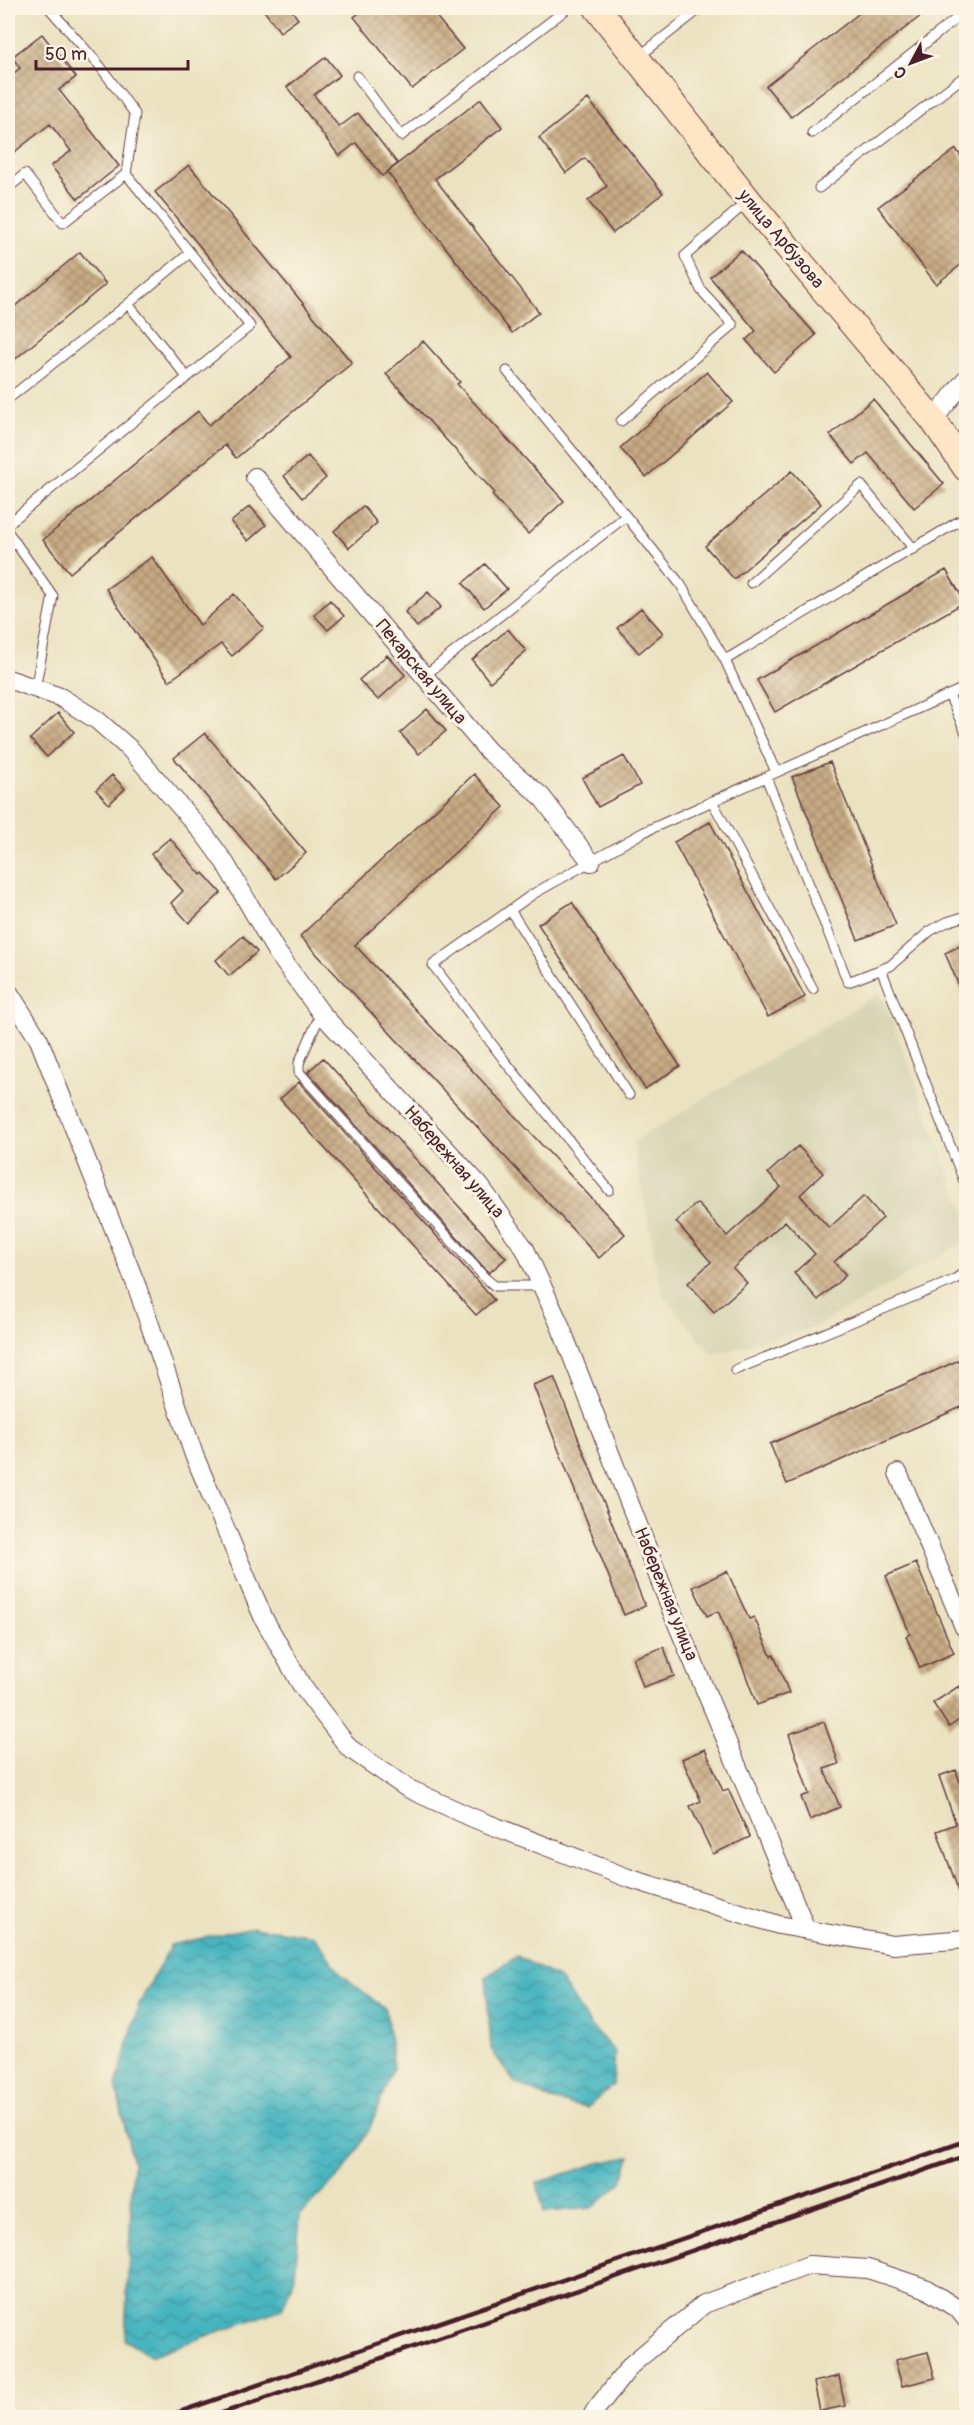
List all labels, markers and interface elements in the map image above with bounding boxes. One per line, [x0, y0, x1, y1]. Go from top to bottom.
scale bar [36, 33, 188, 71]
north arrow [881, 33, 941, 93]
text: 50 m [45, 43, 87, 66]
text: С [890, 62, 911, 82]
street label: улица Арбузова [732, 184, 829, 293]
street label: Пекарская улица [370, 615, 472, 729]
street label: Набережная улица [399, 1101, 509, 1223]
street label: Набережная улица [629, 1524, 703, 1664]

